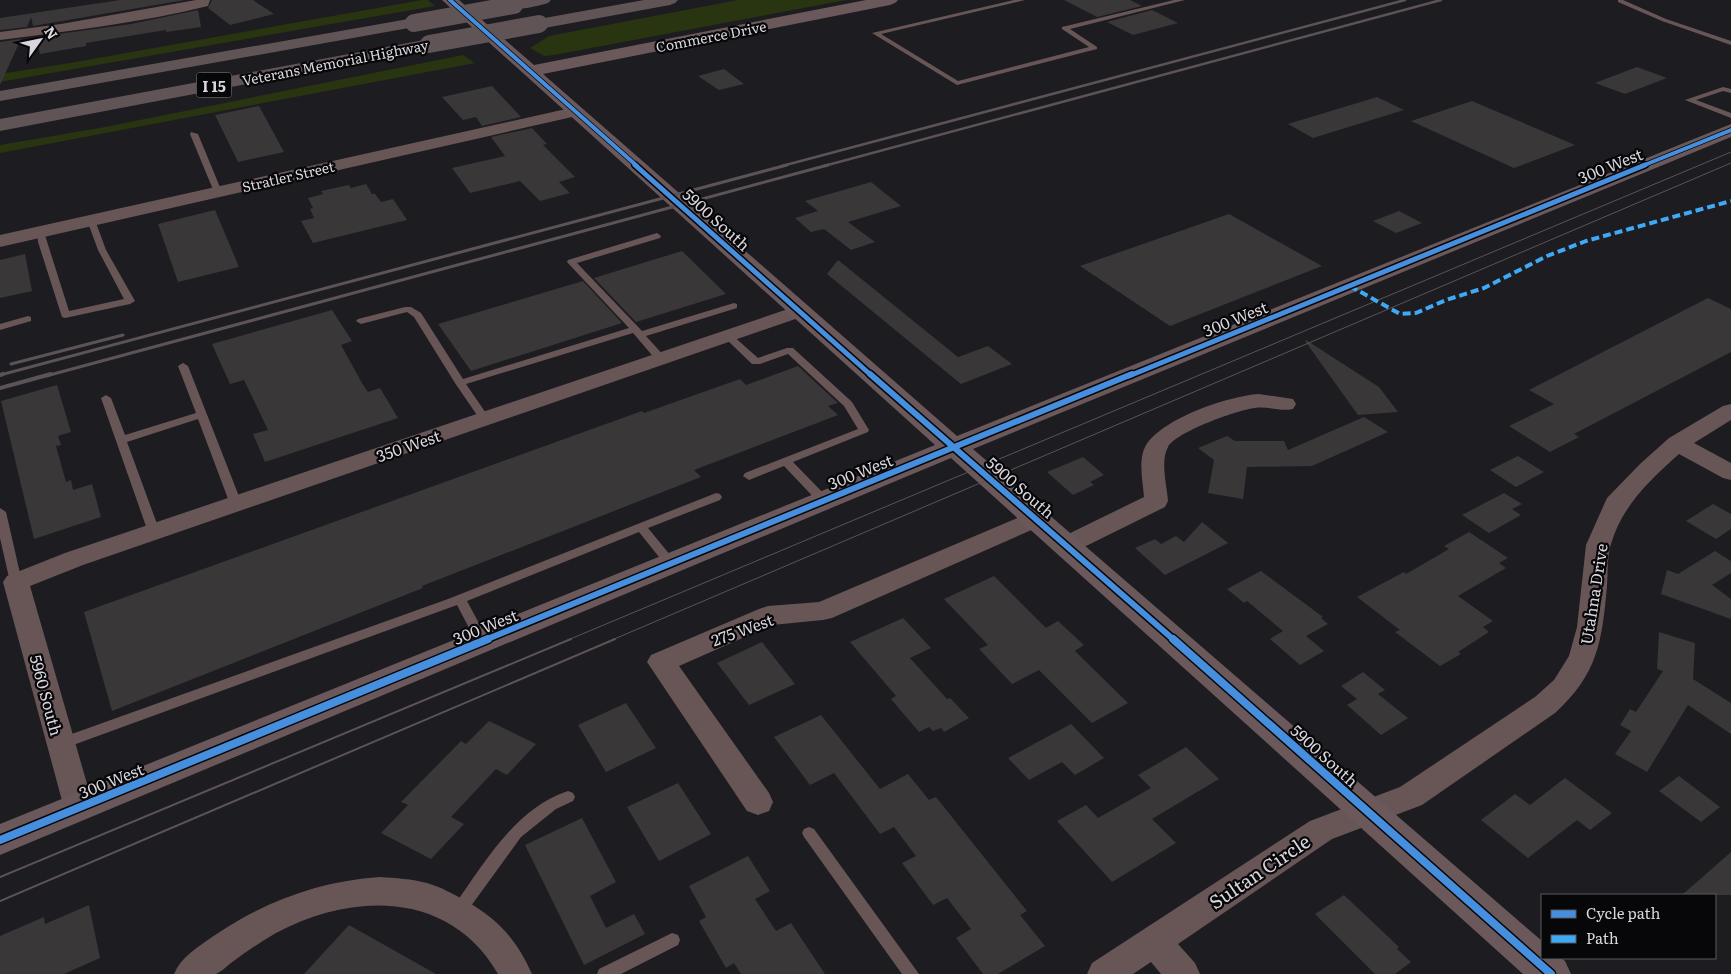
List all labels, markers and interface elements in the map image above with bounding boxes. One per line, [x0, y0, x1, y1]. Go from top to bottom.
north arrow [15, 15, 65, 65]
street label: Commerce Drive [654, 15, 768, 57]
text: N [40, 22, 63, 43]
street label: Veterans Memorial Highway [240, 34, 431, 90]
road number: I 15 [196, 72, 232, 98]
street label: 300 West [1574, 141, 1647, 189]
street label: Stratler Street [240, 156, 336, 196]
street label: 5900 South [678, 182, 756, 256]
street label: 300 West [1199, 294, 1272, 342]
street label: 350 West [373, 423, 444, 467]
street label: 300 West [824, 447, 897, 495]
street label: 5900 South [982, 450, 1061, 524]
street label: Utahna Drive [1573, 542, 1613, 646]
street label: 300 West [449, 602, 522, 650]
street label: 275 West [708, 606, 777, 651]
street label: 5960 South [25, 652, 69, 739]
street label: 5900 South [1286, 718, 1364, 792]
street label: 300 West [75, 756, 148, 804]
street label: Sultan Circle [1203, 827, 1315, 915]
legend [1541, 894, 1716, 959]
text: Cycle path [1586, 901, 1661, 924]
text: Path [1586, 926, 1619, 949]

